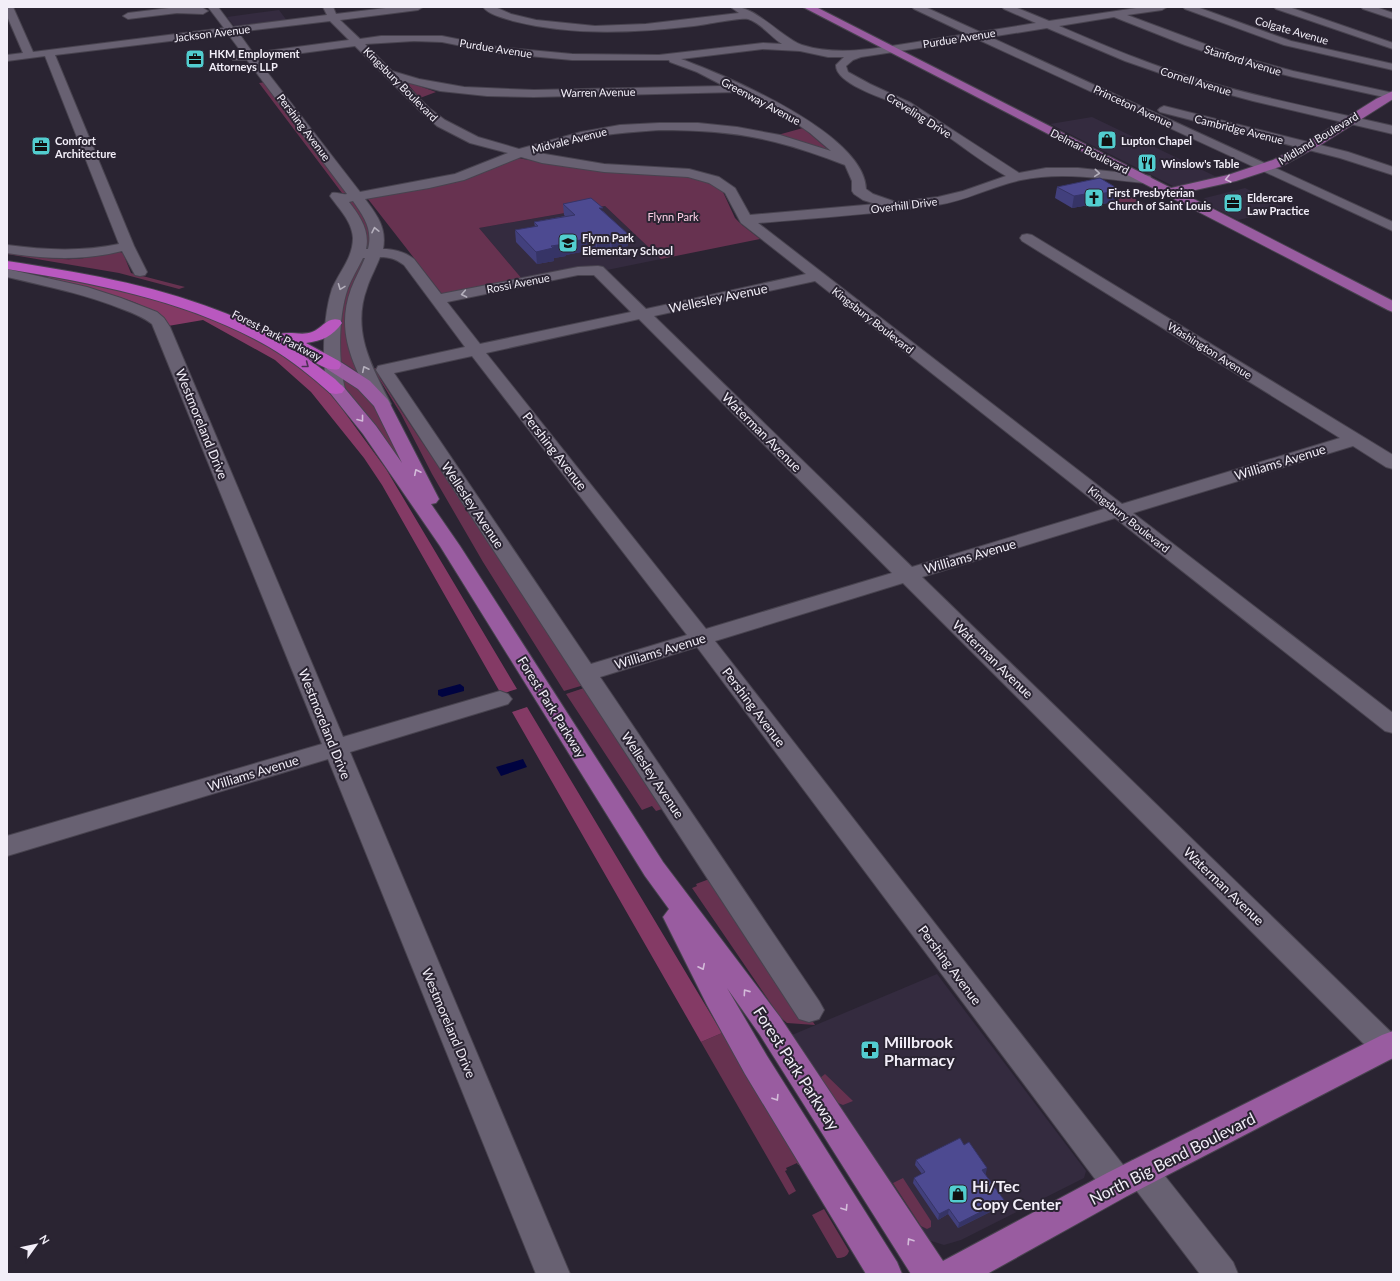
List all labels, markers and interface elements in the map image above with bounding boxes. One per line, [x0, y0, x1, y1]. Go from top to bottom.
street label: Colgate Avenue [1254, 13, 1330, 47]
street label: Jackson Avenue [173, 22, 251, 44]
street label: Purdue Avenue [922, 26, 996, 50]
street label: Purdue Avenue [459, 36, 533, 60]
street label: Stanford Avenue [1203, 42, 1283, 78]
street label: Kingsbury Boulevard [361, 44, 441, 124]
place label: HKM Employment Attorneys LLP [208, 47, 301, 73]
office icon: HKM Employment Attorneys LLP [184, 48, 206, 70]
street label: Cornell Avenue [1159, 64, 1233, 98]
street label: Greenway Avenue [719, 75, 803, 127]
street label: Princeton Avenue [1092, 82, 1175, 130]
street label: Warren Avenue [560, 85, 636, 99]
street label: Creveling Drive [884, 90, 954, 140]
street label: Pershing Avenue [275, 91, 333, 163]
street label: Midland Boulevard [1276, 109, 1360, 167]
street label: Cambridge Avenue [1193, 112, 1285, 146]
street label: Midvale Avenue [530, 124, 608, 156]
street label: Delmar Boulevard [1049, 126, 1131, 176]
shop icon: Lupton Chapel [1096, 129, 1118, 151]
place label: Comfort Architecture [54, 134, 116, 160]
place label: Lupton Chapel [1121, 134, 1192, 147]
office icon: Comfort Architecture [30, 135, 52, 157]
restaurant icon: Winslow's Table [1136, 152, 1158, 174]
place label: Winslow's Table [1161, 157, 1239, 170]
one-way arrow [1094, 169, 1100, 178]
one-way arrow [1225, 174, 1231, 182]
place label: First Presbyterian Church of Saint Louis [1108, 186, 1211, 212]
church icon: First Presbyterian Church of Saint Louis [1083, 187, 1105, 209]
place label: Eldercare Law Practice [1247, 191, 1309, 217]
office icon: Eldercare Law Practice [1222, 192, 1244, 214]
street label: Overhill Drive [870, 194, 938, 216]
park label: Flynn Park [648, 210, 699, 223]
one-way arrow [372, 227, 380, 233]
place label: Flynn Park Elementary School [582, 231, 673, 257]
school or university icon: Flynn Park Elementary School [557, 232, 579, 254]
street label: Rossi Avenue [485, 270, 551, 295]
street label: Wellesley Avenue [667, 280, 769, 316]
one-way arrow [338, 283, 346, 290]
street label: Kingsbury Boulevard [830, 284, 916, 356]
one-way arrow [461, 289, 467, 297]
street label: Forest Park Parkway [230, 307, 324, 363]
street label: Washington Avenue [1166, 319, 1255, 381]
one-way arrow [302, 360, 309, 367]
one-way arrow [362, 365, 370, 373]
street label: Westmoreland Drive [173, 366, 232, 482]
street label: Waterman Avenue [719, 389, 805, 475]
street label: Pershing Avenue [519, 409, 591, 493]
one-way arrow [357, 414, 364, 421]
street label: Williams Avenue [1232, 440, 1328, 483]
street label: Wellesley Avenue [438, 459, 508, 551]
one-way arrow [414, 468, 422, 476]
street label: Kingsbury Boulevard [1086, 483, 1172, 555]
street label: Williams Avenue [922, 535, 1018, 577]
street label: Waterman Avenue [949, 617, 1037, 702]
street label: Williams Avenue [612, 629, 708, 672]
street label: Forest Park Parkway [514, 653, 590, 761]
street label: Pershing Avenue [719, 664, 789, 750]
street label: Westmoreland Drive [296, 666, 355, 782]
street label: Wellesley Avenue [618, 729, 688, 821]
street label: Williams Avenue [205, 751, 301, 794]
street label: Waterman Avenue [1180, 844, 1268, 929]
street label: Pershing Avenue [915, 922, 985, 1008]
one-way arrow [697, 962, 705, 970]
street label: Westmoreland Drive [419, 966, 479, 1080]
one-way arrow [744, 990, 751, 997]
street label: Forest Park Parkway [750, 1003, 844, 1134]
place label: Millbrook Pharmacy [884, 1032, 955, 1069]
pharmacy icon: Millbrook Pharmacy [859, 1039, 881, 1061]
one-way arrow [772, 1094, 779, 1101]
street label: North Big Bend Boulevard [1086, 1108, 1258, 1208]
place label: Hi/Tec Copy Center [972, 1176, 1061, 1213]
shop icon: Hi/Tec Copy Center [947, 1183, 969, 1205]
one-way arrow [840, 1204, 847, 1211]
north arrow [16, 1225, 56, 1265]
text: N [37, 1232, 53, 1246]
one-way arrow [907, 1238, 915, 1245]

